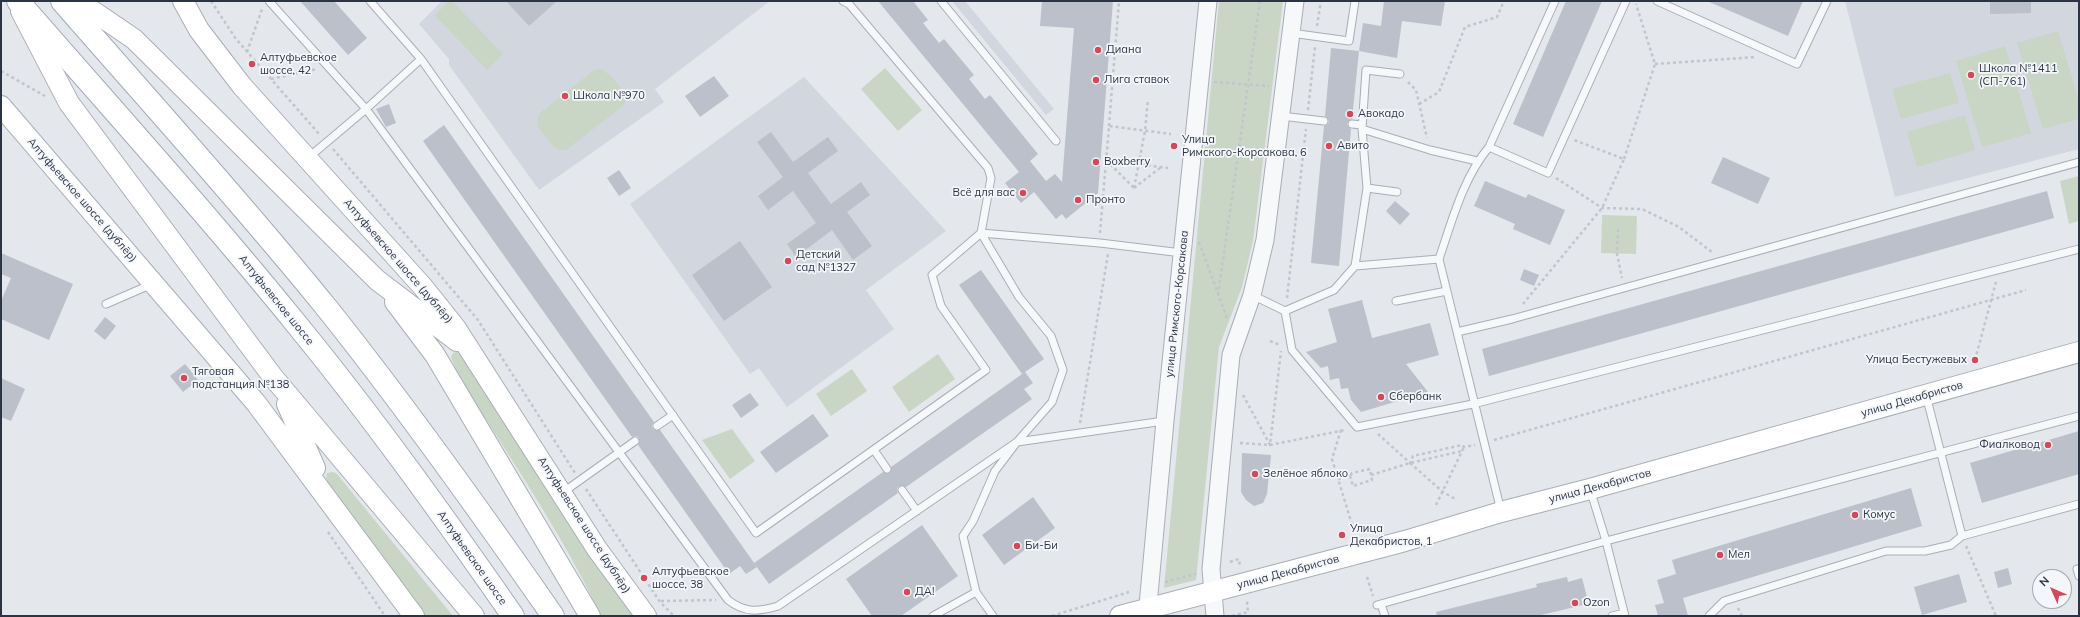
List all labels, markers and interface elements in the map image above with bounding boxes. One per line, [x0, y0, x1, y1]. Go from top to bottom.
place label: Диана [1106, 43, 1141, 57]
marker: Диана [1093, 45, 1103, 55]
place label: Алтуфьевское шоссе, 42 [260, 51, 337, 77]
marker: Алтуфьевское шоссе, 42 [247, 59, 257, 69]
place label: Школа №1411 (СП-761) [1979, 62, 2057, 88]
marker: Школа №1411 (СП-761) [1966, 70, 1976, 80]
place label: Лига ставок [1104, 73, 1169, 87]
marker: Лига ставок [1091, 75, 1101, 85]
place label: Школа №970 [573, 89, 645, 103]
marker: Школа №970 [560, 91, 570, 101]
place label: Авокадо [1358, 107, 1404, 121]
marker: Авокадо [1345, 109, 1355, 119]
place label: Улица Римского-Корсакова, 6 [1182, 133, 1307, 159]
street label: Алтуфьевское шоссе (дублёр) [24, 135, 140, 265]
place label: Авито [1337, 139, 1369, 153]
marker: Улица Римского-Корсакова, 6 [1169, 141, 1179, 151]
marker: Авито [1324, 141, 1334, 151]
place label: Boxberry [1104, 155, 1150, 169]
marker: Boxberry [1091, 157, 1101, 167]
place label: Всё для вас [953, 186, 1015, 200]
marker: Всё для вас [1018, 188, 1028, 198]
place label: Пронто [1086, 193, 1125, 207]
marker: Пронто [1073, 195, 1083, 205]
street label: Алтуфьевское шоссе (дублёр) [340, 196, 456, 326]
street label: улица Римского-Корсакова [1163, 230, 1191, 378]
place label: Детский сад №1327 [796, 248, 856, 274]
street label: Алтуфьевское шоссе [236, 252, 316, 348]
marker: Детский сад №1327 [783, 256, 793, 266]
place label: Улица Бестужевых [1866, 353, 1967, 367]
marker: Улица Бестужевых [1970, 355, 1980, 365]
place label: Тяговая подстанция №138 [192, 365, 289, 391]
marker: Тяговая подстанция №138 [179, 373, 189, 383]
street label: улица Декабристов [1860, 378, 1964, 420]
place label: Сбербанк [1389, 390, 1441, 404]
marker: Сбербанк [1376, 392, 1386, 402]
place label: Фиалковод [1979, 438, 2040, 452]
marker: Фиалковод [2043, 440, 2053, 450]
street label: Алтуфьевское шоссе (дублёр) [535, 454, 633, 596]
street label: улица Декабристов [1547, 466, 1653, 506]
place label: Зелёное яблоко [1263, 467, 1348, 481]
marker: Зелёное яблоко [1250, 469, 1260, 479]
street label: Алтуфьевское шоссе [434, 508, 510, 608]
place label: Комус [1863, 508, 1895, 522]
marker: Комус [1850, 510, 1860, 520]
place label: Улица Декабристов, 1 [1350, 522, 1432, 548]
marker: Улица Декабристов, 1 [1337, 530, 1347, 540]
place label: Би-Би [1025, 539, 1058, 553]
marker: Би-Би [1012, 541, 1022, 551]
place label: Мел [1728, 548, 1750, 562]
marker: Мел [1715, 550, 1725, 560]
street label: улица Декабристов [1235, 552, 1341, 592]
place label: Алтуфьевское шоссе, 38 [652, 565, 729, 591]
north arrow [2032, 569, 2072, 609]
marker: Алтуфьевское шоссе, 38 [639, 573, 649, 583]
text: N [2036, 573, 2052, 589]
place label: ДА! [915, 585, 934, 599]
marker: ДА! [902, 587, 912, 597]
place label: Ozon [1583, 596, 1610, 610]
marker: Ozon [1570, 598, 1580, 608]

